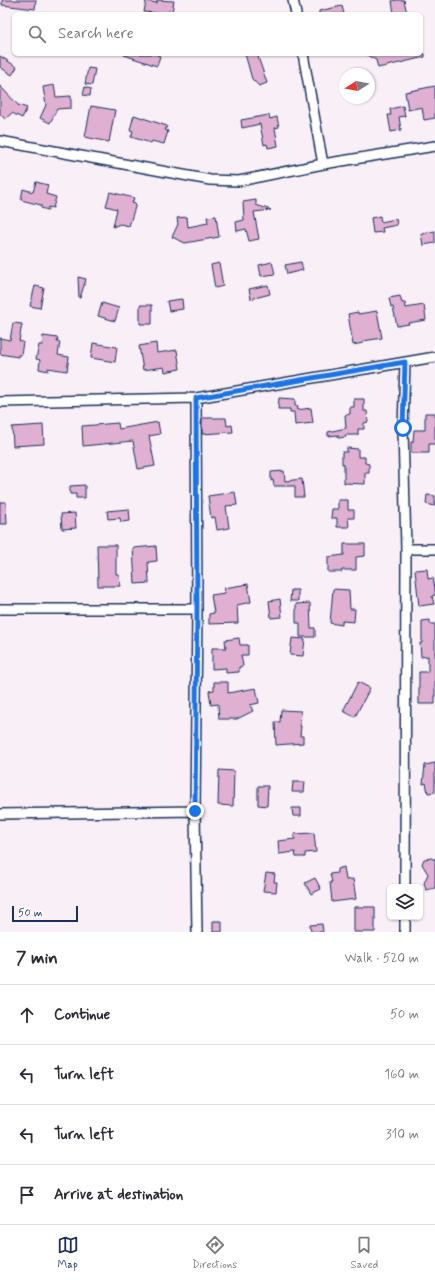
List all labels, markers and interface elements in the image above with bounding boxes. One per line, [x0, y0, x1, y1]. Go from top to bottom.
search box [12, 12, 423, 56]
icon: search [26, 23, 48, 45]
text: Search here [58, 24, 134, 44]
north arrow [339, 68, 375, 104]
route start [394, 419, 412, 437]
route end [186, 802, 204, 820]
map controls [387, 884, 423, 920]
button: layers [387, 884, 423, 920]
scale bar [12, 904, 78, 923]
text: 50 m [18, 906, 43, 920]
text: 7 min [16, 947, 58, 969]
text: Walk · 520 m [345, 950, 419, 967]
icon: ahead [16, 1004, 38, 1026]
text: Continue [54, 1005, 110, 1025]
text: 50 m [390, 1006, 419, 1023]
icon: left [16, 1064, 38, 1086]
text: Turn left [54, 1065, 114, 1085]
text: 160 m [384, 1066, 419, 1083]
icon: left [16, 1124, 38, 1146]
text: Turn left [54, 1125, 114, 1145]
text: 310 m [386, 1126, 419, 1143]
icon: arrive [16, 1184, 38, 1206]
text: Arrive at destination [54, 1185, 183, 1205]
tab: Map [57, 1234, 79, 1272]
tab: Directions [192, 1234, 237, 1272]
tab: Saved [351, 1234, 378, 1272]

